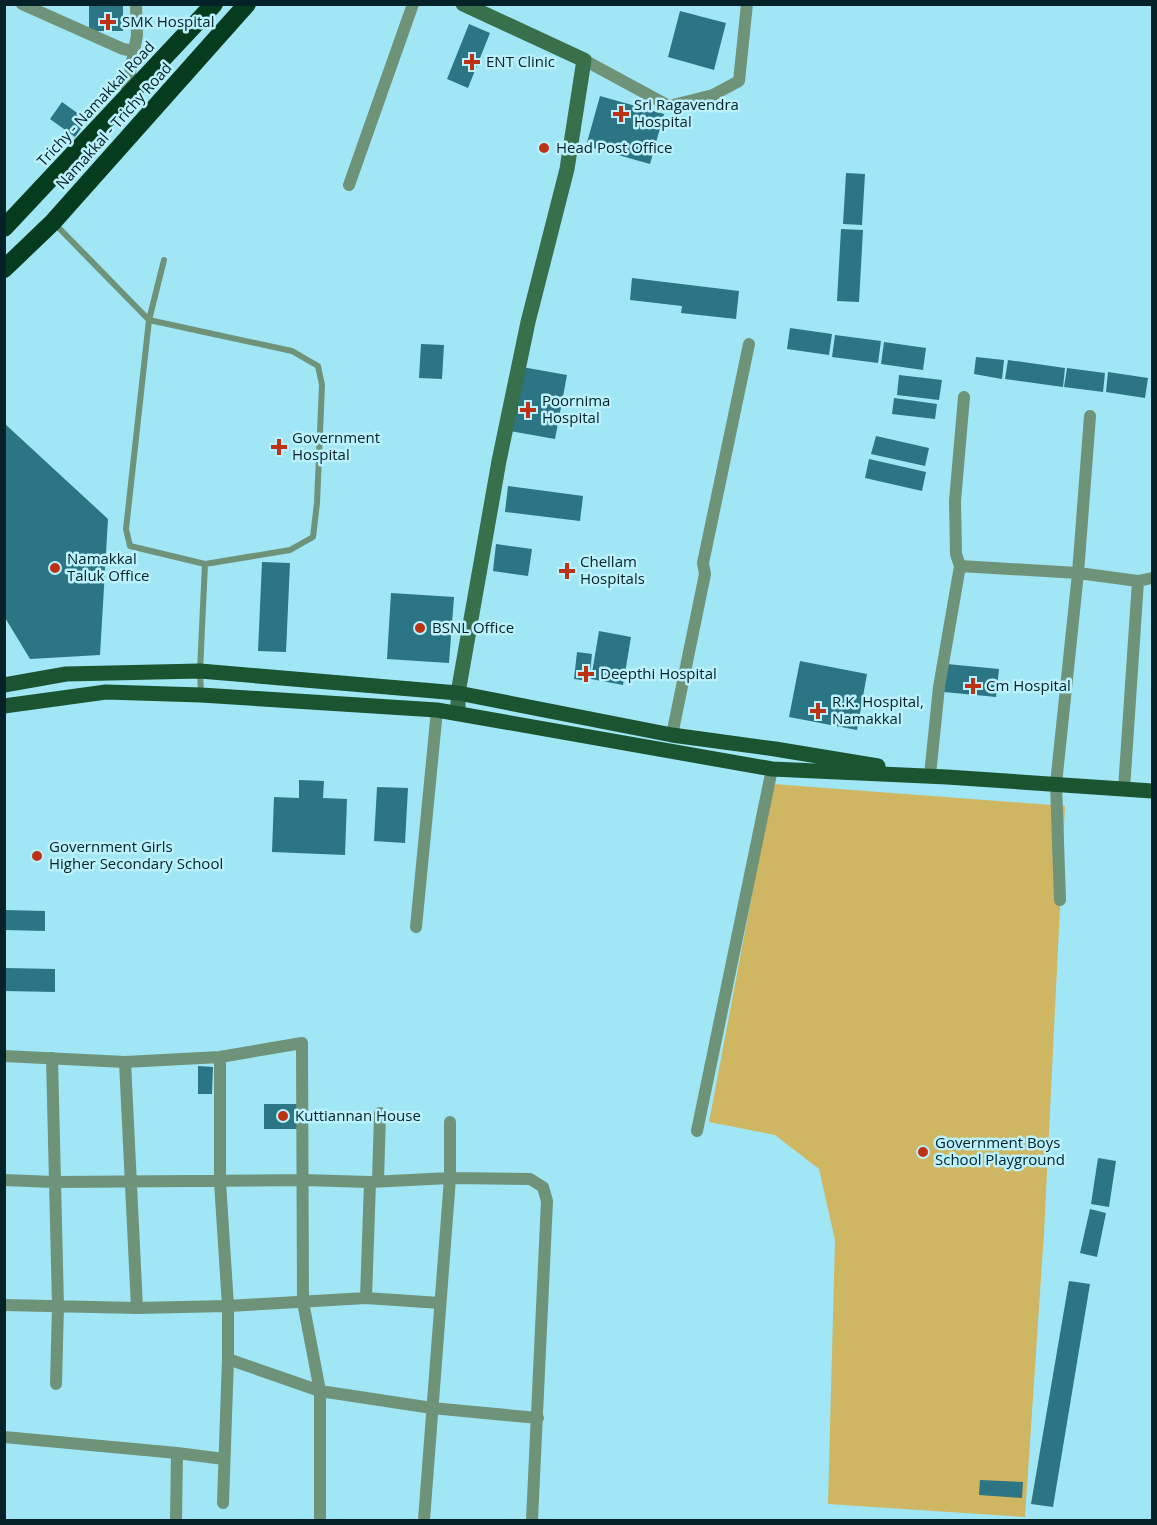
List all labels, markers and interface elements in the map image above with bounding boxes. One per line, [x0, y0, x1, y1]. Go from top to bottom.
place label: SMK Hospital [122, 11, 214, 31]
marker: SMK Hospital [99, 13, 117, 31]
street label: Trichy - Namakkal Road [32, 36, 159, 170]
place label: ENT Clinic [486, 51, 555, 71]
marker: ENT Clinic [463, 53, 481, 71]
street label: Namakkal - Trichy Road [51, 58, 176, 193]
place label: Sri Ragavendra Hospital [634, 94, 739, 131]
marker: Sri Ragavendra Hospital [612, 105, 630, 123]
place label: Head Post Office [556, 137, 672, 157]
marker: Head Post Office [537, 141, 551, 155]
place label: Poornima Hospital [542, 390, 610, 427]
marker: Poornima Hospital [519, 401, 537, 419]
place label: Government Hospital [292, 427, 380, 464]
marker: Government Hospital [270, 438, 288, 456]
place label: Namakkal Taluk Office [67, 548, 150, 585]
place label: Chellam Hospitals [580, 551, 645, 588]
marker: Namakkal Taluk Office [48, 561, 62, 575]
marker: Chellam Hospitals [558, 562, 576, 580]
place label: BSNL Office [432, 617, 514, 637]
marker: BSNL Office [413, 621, 427, 635]
place label: Deepthi Hospital [600, 663, 717, 683]
marker: Deepthi Hospital [577, 665, 595, 683]
place label: Cm Hospital [986, 675, 1071, 695]
marker: Cm Hospital [964, 677, 982, 695]
place label: R.K. Hospital, Namakkal [832, 691, 924, 728]
marker: R.K. Hospital, Namakkal [809, 702, 827, 720]
place label: Government Girls Higher Secondary School [49, 836, 223, 873]
marker: Government Girls Higher Secondary School [30, 849, 44, 863]
place label: Kuttiannan House [295, 1105, 421, 1125]
marker: Kuttiannan House [276, 1109, 290, 1123]
place label: Government Boys School Playground [935, 1132, 1065, 1169]
marker: Government Boys School Playground [916, 1145, 930, 1159]

